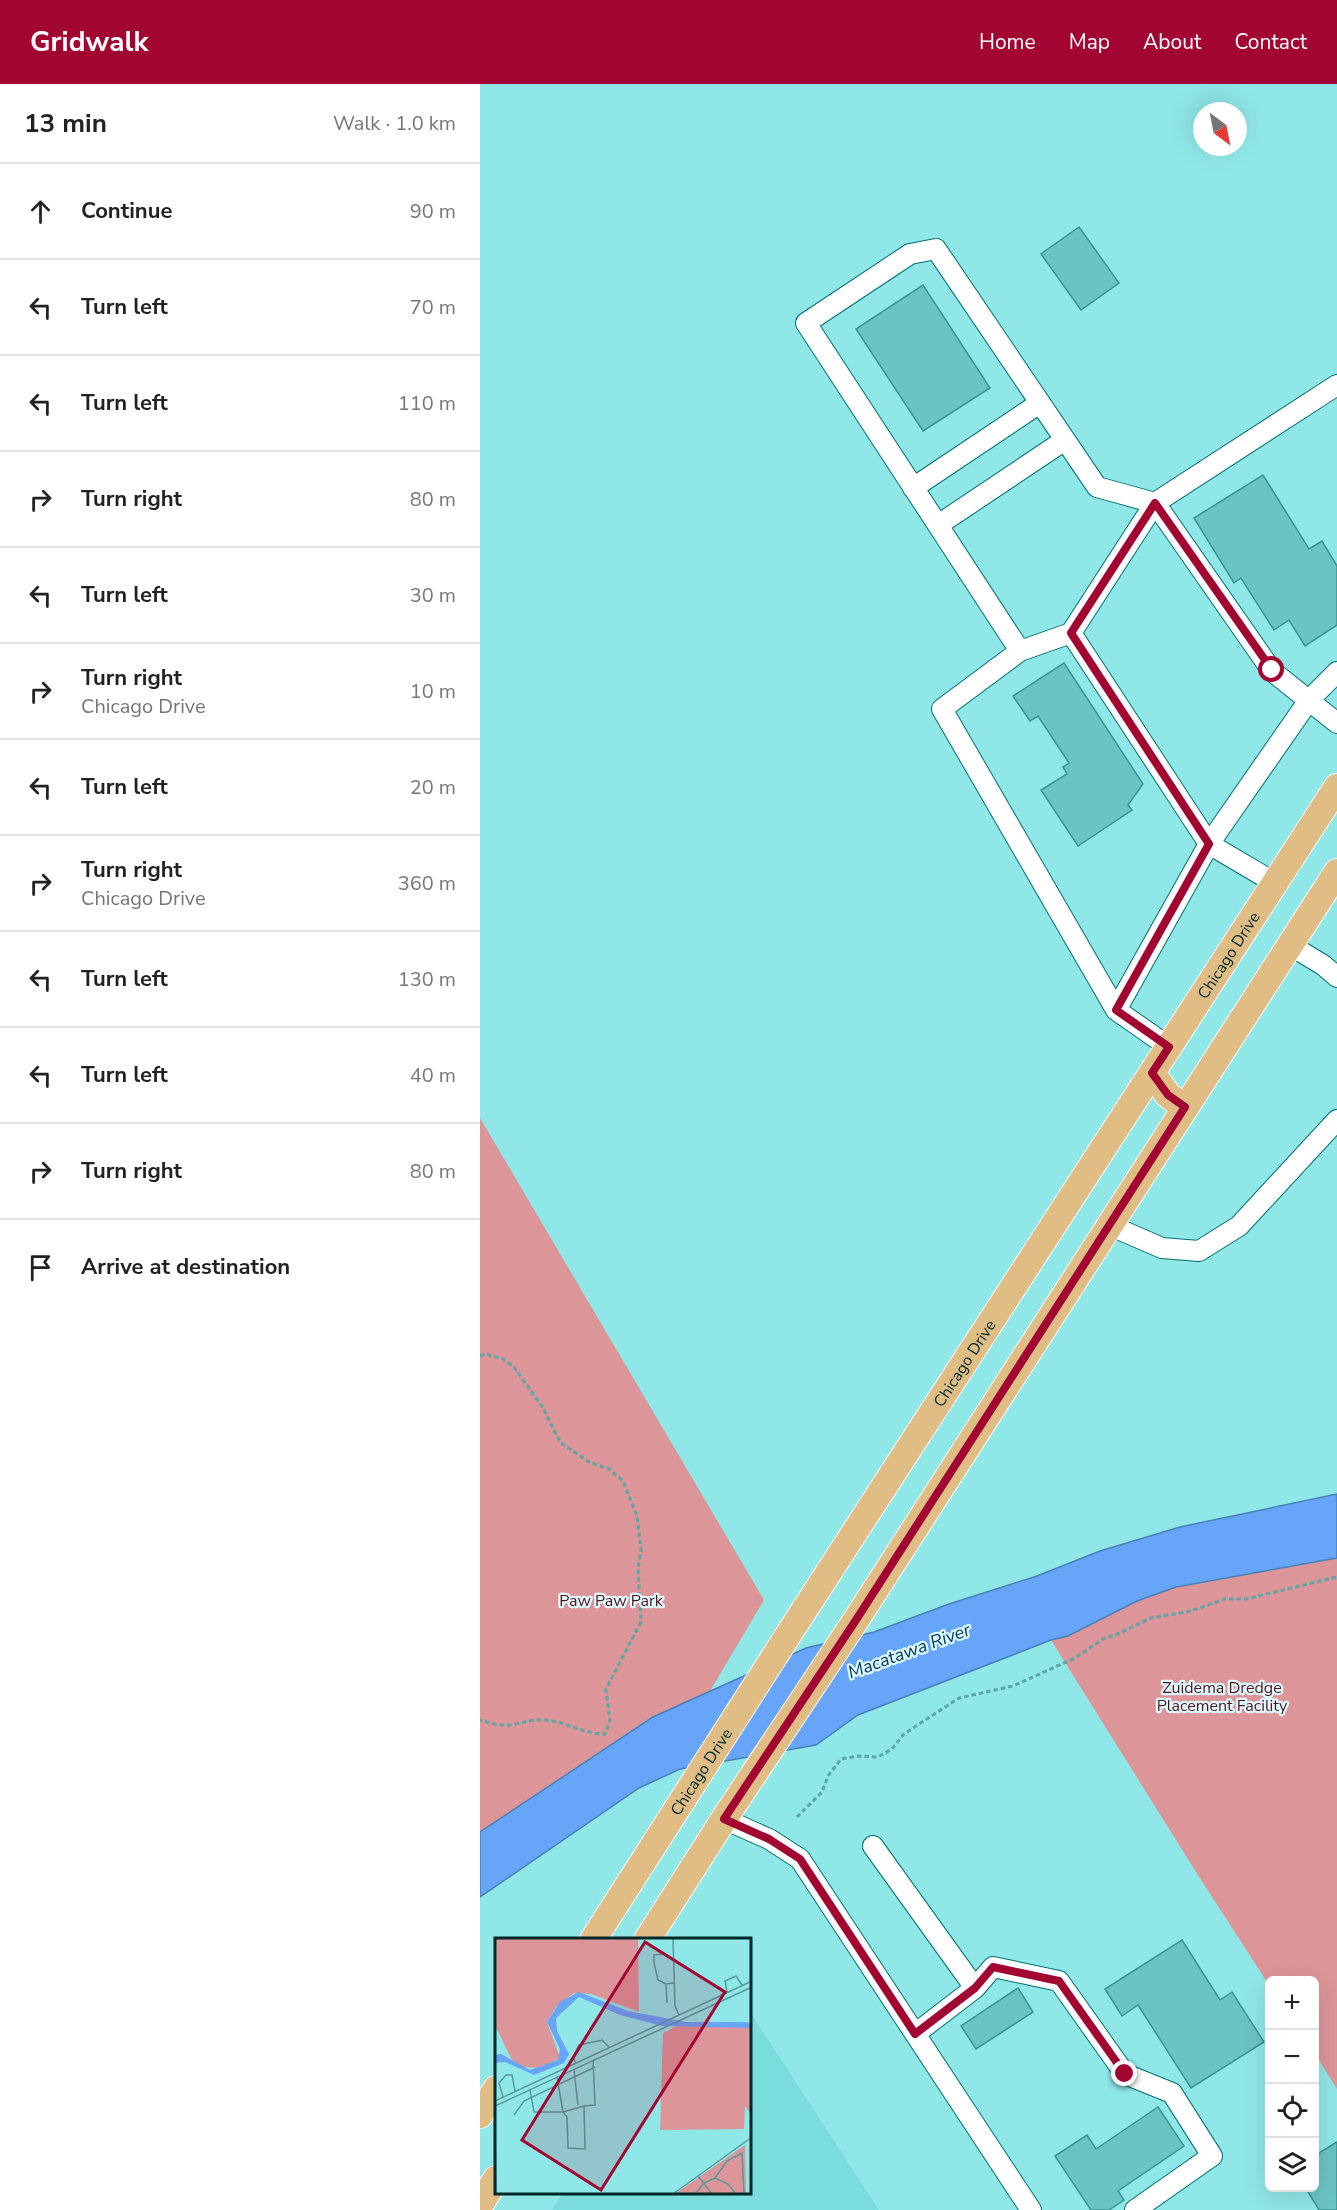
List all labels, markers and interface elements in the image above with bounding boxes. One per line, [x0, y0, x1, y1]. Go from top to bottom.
text: Gridwalk [30, 23, 148, 61]
text: Home [979, 28, 1036, 56]
text: Map [1069, 28, 1110, 56]
text: About [1143, 28, 1201, 56]
text: Contact [1234, 28, 1307, 56]
north arrow [1193, 102, 1247, 156]
text: 13 min [24, 106, 107, 141]
text: Walk · 1.0 km [333, 110, 456, 137]
icon: ahead [24, 195, 57, 228]
text: Continue [81, 196, 172, 226]
text: 90 m [410, 198, 456, 225]
icon: left [24, 291, 57, 324]
text: Turn left [81, 292, 168, 322]
text: 70 m [410, 294, 456, 321]
icon: left [24, 387, 57, 420]
text: Turn left [81, 388, 168, 418]
text: 110 m [398, 390, 456, 417]
icon: right [24, 483, 57, 516]
text: Turn right [81, 484, 182, 514]
text: 80 m [410, 486, 456, 513]
icon: left [24, 579, 57, 612]
text: Turn left [81, 580, 168, 610]
text: 30 m [410, 582, 456, 609]
route start [1258, 656, 1284, 682]
text: Turn right [81, 663, 182, 693]
icon: right [24, 675, 57, 708]
text: 10 m [410, 678, 456, 705]
text: Chicago Drive [81, 693, 206, 720]
icon: left [24, 771, 57, 804]
text: Turn left [81, 772, 168, 802]
text: 20 m [410, 774, 456, 801]
text: Turn right [81, 855, 182, 885]
icon: right [24, 867, 57, 900]
text: 360 m [398, 870, 456, 897]
text: Chicago Drive [81, 885, 206, 912]
street label: Chicago Drive [1193, 908, 1265, 1003]
icon: left [24, 963, 57, 996]
text: Turn left [81, 964, 168, 994]
text: 130 m [398, 966, 456, 993]
icon: left [24, 1059, 57, 1092]
text: Turn left [81, 1060, 168, 1090]
text: 40 m [410, 1062, 456, 1089]
icon: right [24, 1155, 57, 1188]
text: Turn right [81, 1156, 182, 1186]
text: 80 m [410, 1158, 456, 1185]
icon: arrive [24, 1251, 57, 1284]
text: Arrive at destination [81, 1252, 290, 1282]
street label: Chicago Drive [929, 1316, 1001, 1411]
park label: Paw Paw Park [559, 1590, 664, 1612]
water label: Macatawa River [844, 1617, 974, 1684]
park label: Zuidema Dredge Placement Facility [1157, 1677, 1288, 1717]
street label: Chicago Drive [665, 1724, 738, 1820]
inset map [495, 1938, 752, 2195]
map controls [1265, 1976, 1319, 2192]
button: + [1265, 1976, 1319, 2030]
button: − [1265, 2030, 1319, 2084]
route end [1111, 2060, 1137, 2086]
button: locate [1265, 2084, 1319, 2138]
button: layers [1265, 2138, 1319, 2192]

